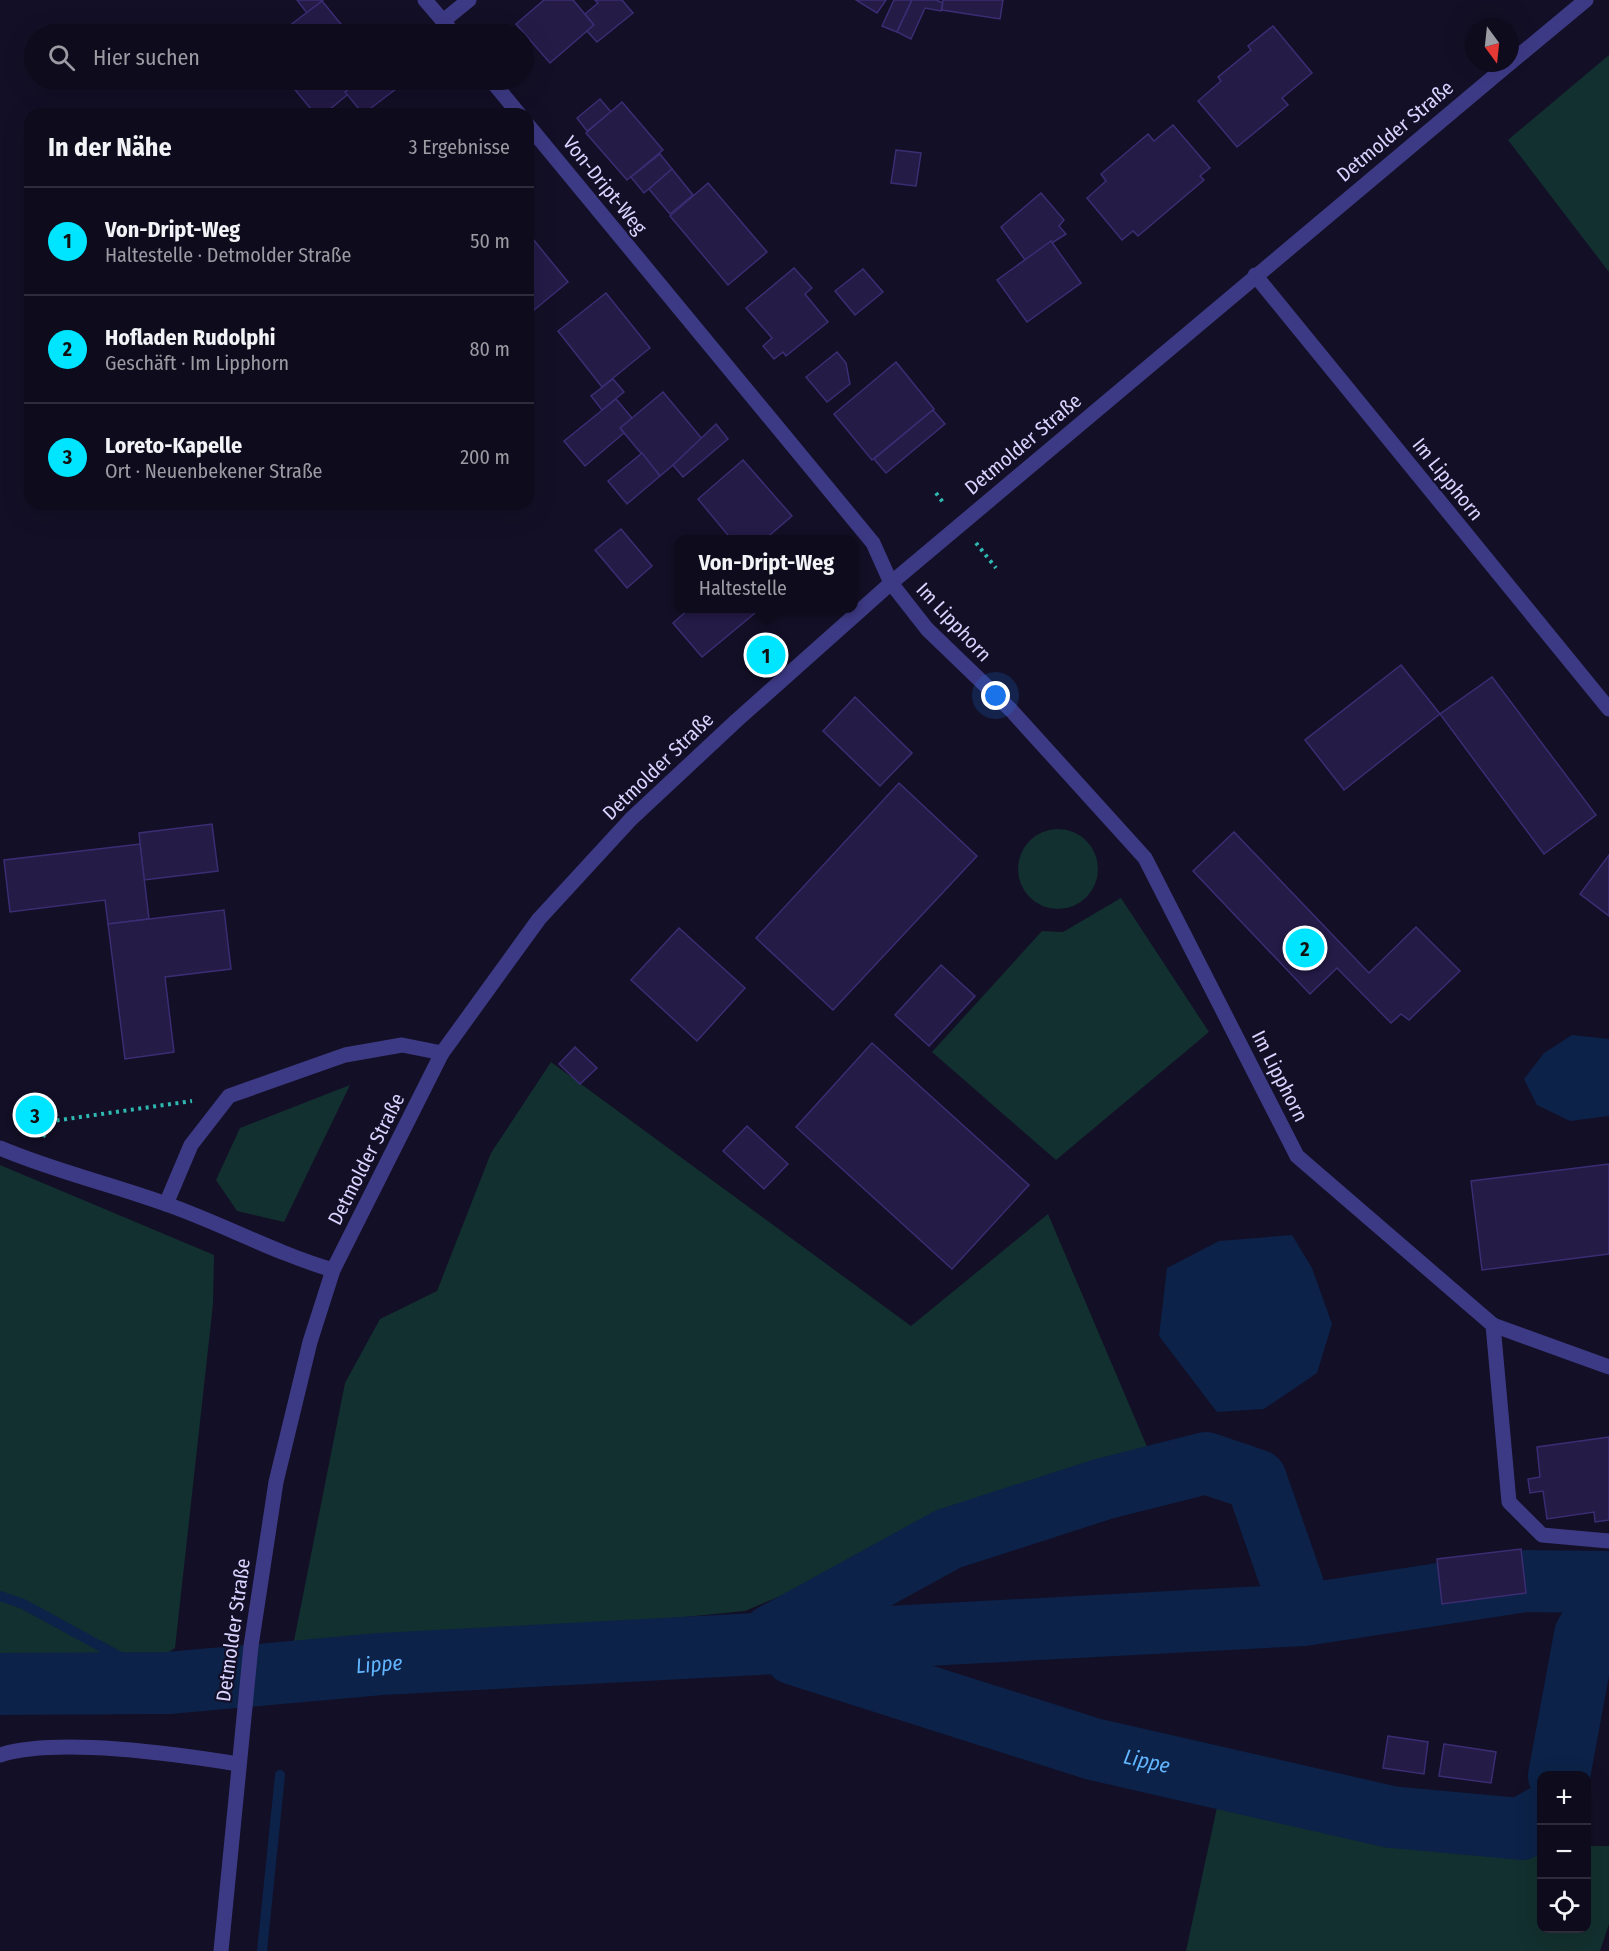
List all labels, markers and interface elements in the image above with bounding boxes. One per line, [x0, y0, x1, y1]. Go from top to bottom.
north arrow [1465, 18, 1519, 72]
search box [24, 24, 534, 90]
icon: search [45, 41, 78, 74]
text: Hier suchen [93, 44, 200, 71]
street label: Detmolder Straße [1332, 75, 1458, 187]
street label: Von-Dript-Weg [558, 131, 652, 239]
text: In der Nähe [48, 132, 172, 163]
text: 3 Ergebnisse [408, 135, 510, 159]
text: Von-Dript-Weg [105, 216, 240, 243]
text: 1 [63, 229, 72, 253]
text: 50 m [470, 229, 510, 253]
text: Haltestelle · Detmolder Straße [105, 243, 351, 267]
text: Hofladen Rudolphi [105, 324, 276, 351]
text: 2 [63, 337, 72, 361]
text: 80 m [470, 337, 510, 361]
text: Geschäft · Im Lipphorn [105, 351, 289, 375]
street label: Detmolder Straße [960, 388, 1086, 500]
text: Loreto-Kapelle [105, 432, 242, 459]
street label: Im Lipphorn [1407, 433, 1489, 525]
text: 3 [63, 445, 72, 469]
text: 200 m [460, 445, 510, 469]
text: Ort · Neuenbekener Straße [105, 459, 322, 483]
popup [675, 535, 858, 613]
text: Von-Dript-Weg [699, 549, 834, 576]
text: Haltestelle [699, 576, 787, 600]
street label: Im Lipphorn [911, 578, 997, 666]
pin: 1 [746, 632, 786, 678]
your location [981, 681, 1010, 710]
street label: Detmolder Straße [598, 707, 718, 825]
pin: 2 [1286, 926, 1324, 970]
street label: Im Lipphorn [1247, 1026, 1313, 1126]
street label: Detmolder Straße [322, 1089, 410, 1229]
pin: 3 [15, 1092, 54, 1138]
street label: Detmolder Straße [211, 1557, 255, 1703]
water label: Lippe [355, 1650, 403, 1679]
water label: Lippe [1121, 1743, 1173, 1779]
map controls [1537, 1771, 1591, 1933]
button: + [1537, 1771, 1591, 1825]
button: − [1537, 1825, 1591, 1879]
button: locate [1537, 1879, 1591, 1933]

